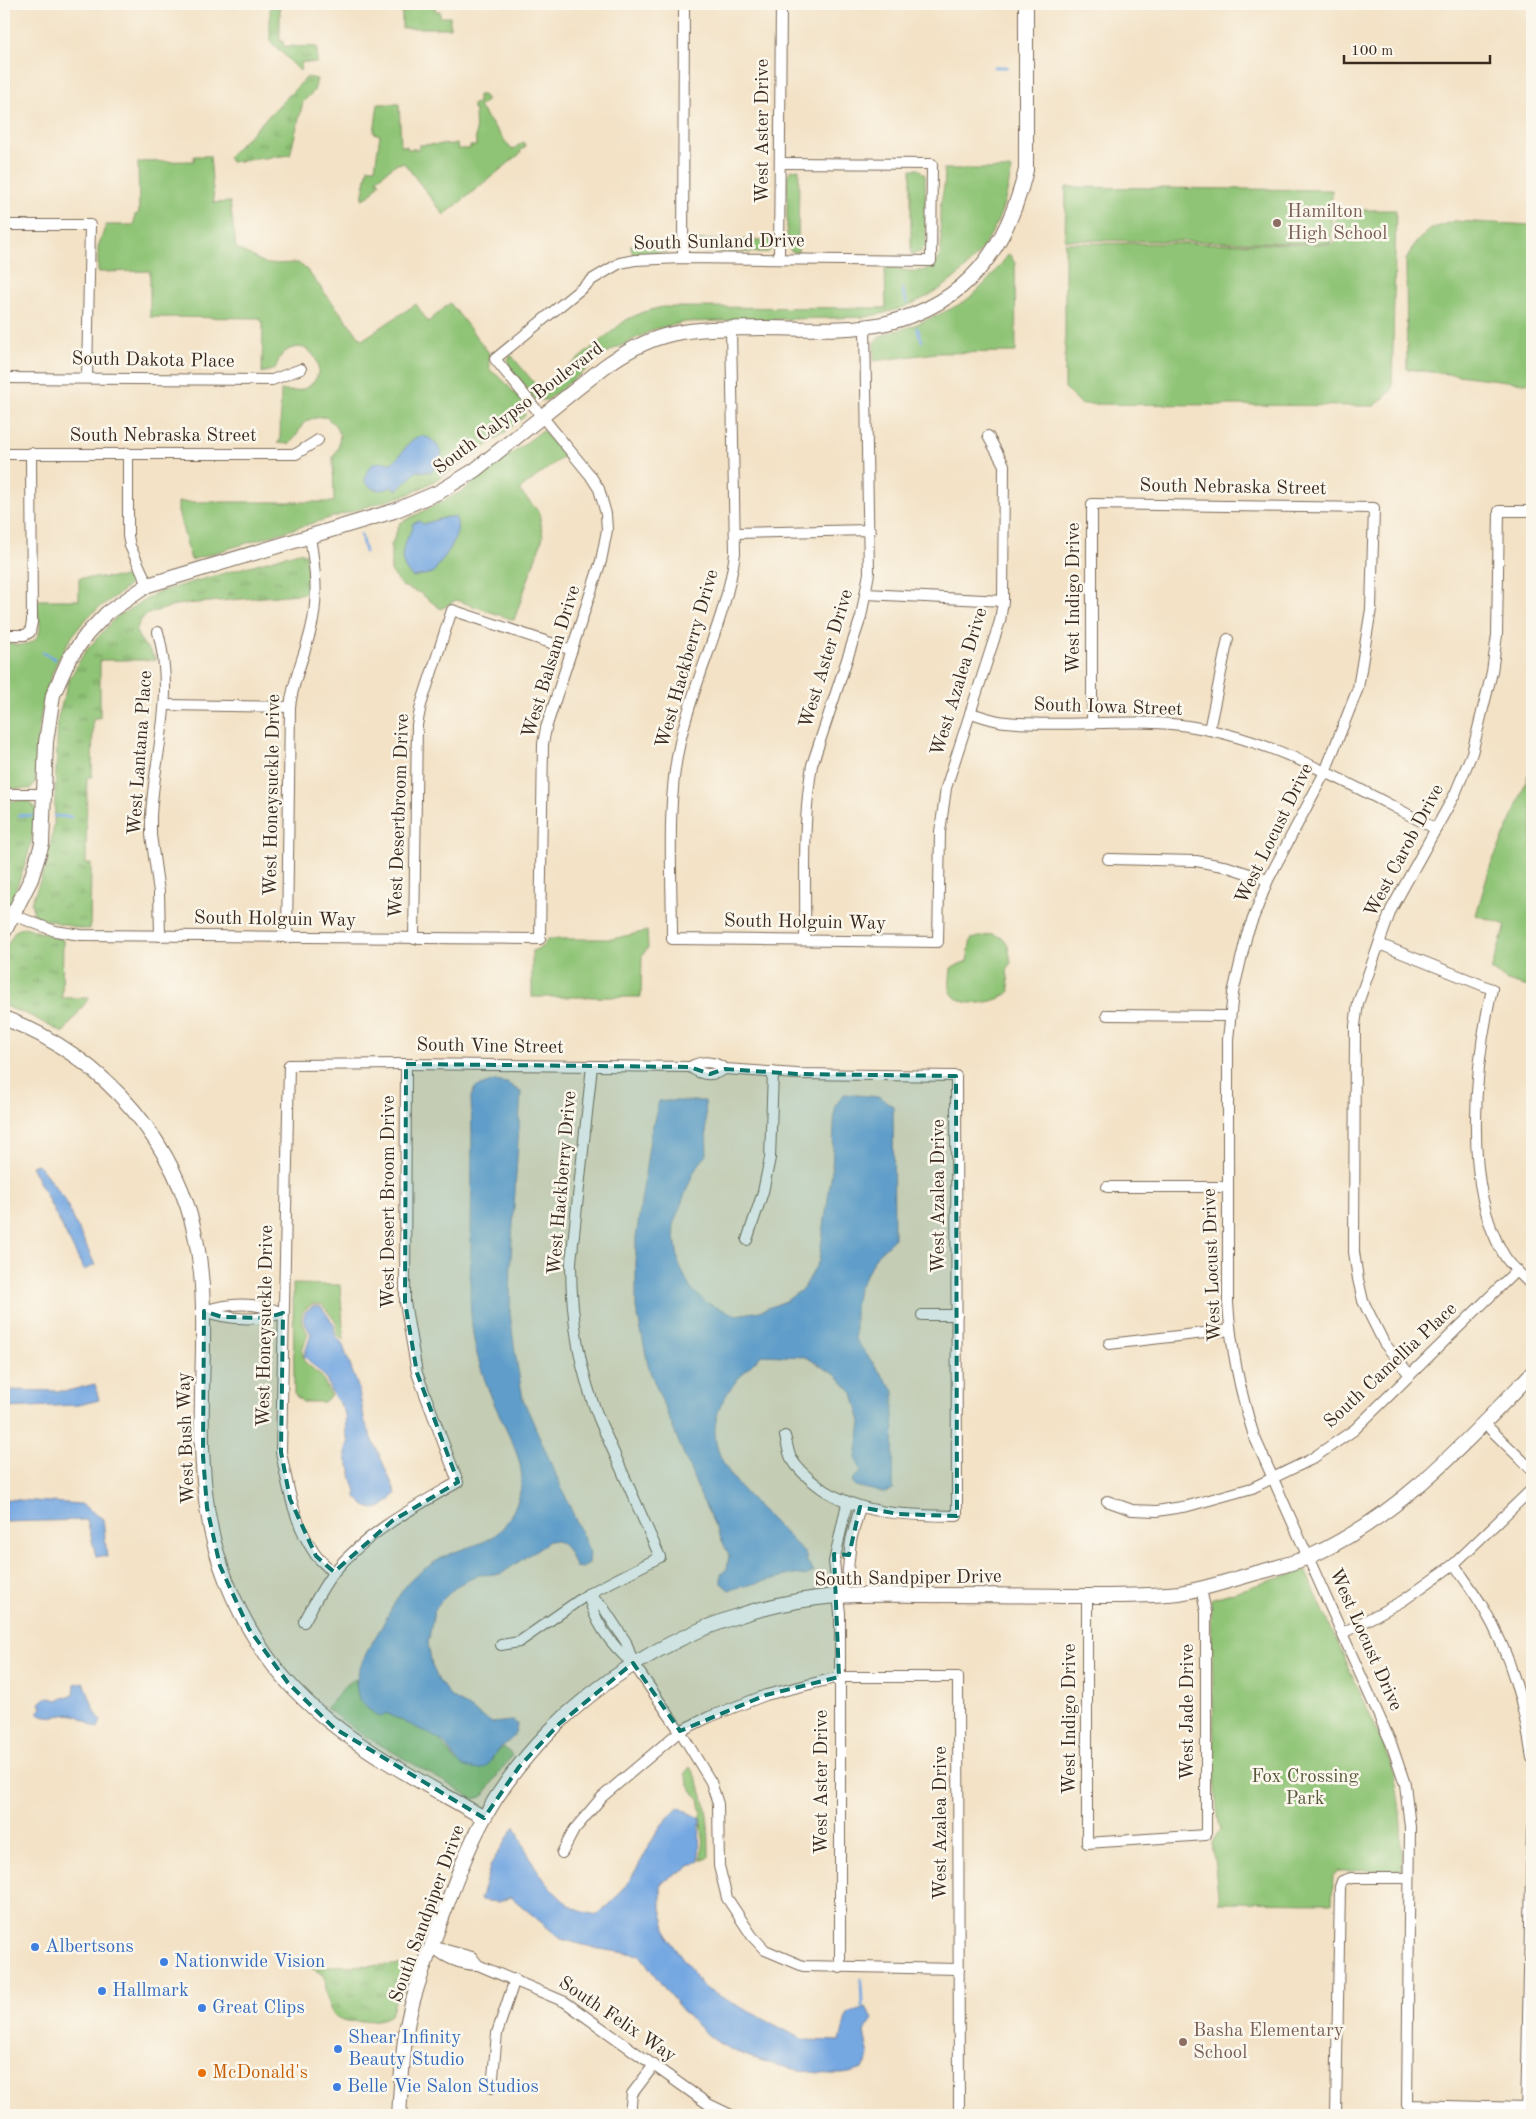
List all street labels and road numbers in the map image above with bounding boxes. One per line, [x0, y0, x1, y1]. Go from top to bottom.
street label: West Aster Drive [754, 59, 773, 203]
street label: South Sunland Drive [633, 232, 805, 254]
street label: South Calypso Boulevard [431, 339, 607, 479]
street label: South Dakota Place [71, 350, 235, 372]
street label: South Nebraska Street [69, 427, 257, 446]
street label: South Nebraska Street [1139, 477, 1327, 499]
street label: West Indigo Drive [1065, 523, 1084, 673]
street label: West Hackberry Drive [653, 567, 723, 751]
street label: West Balsam Drive [520, 583, 584, 741]
street label: West Aster Drive [797, 587, 857, 731]
street label: West Azalea Drive [928, 606, 992, 758]
street label: West Lantana Place [126, 670, 156, 836]
street label: West Honeysuckle Drive [262, 694, 284, 896]
street label: South Iowa Street [1033, 696, 1183, 720]
street label: West Desertbroom Drive [387, 713, 413, 919]
street label: West Locust Drive [1233, 761, 1317, 907]
street label: West Carob Drive [1362, 781, 1448, 921]
street label: South Holguin Way [194, 909, 356, 931]
street label: South Holguin Way [724, 912, 886, 934]
street label: South Vine Street [416, 1036, 564, 1058]
street label: West Hackberry Drive [545, 1090, 581, 1276]
street label: West Desert Broom Drive [380, 1095, 399, 1309]
street label: West Azalea Drive [930, 1119, 949, 1273]
street label: West Locust Drive [1201, 1188, 1225, 1342]
street label: West Honeysuckle Drive [255, 1225, 277, 1427]
street label: South Camellia Place [1321, 1300, 1461, 1432]
street label: West Bush Way [175, 1371, 199, 1505]
street label: West Locust Drive [1325, 1566, 1405, 1714]
street label: South Sandpiper Drive [814, 1568, 1002, 1590]
street label: West Indigo Drive [1061, 1644, 1080, 1794]
street label: West Jade Drive [1179, 1644, 1198, 1780]
street label: West Aster Drive [813, 1710, 832, 1854]
street label: West Azalea Drive [932, 1746, 951, 1900]
street label: South Sandpiper Drive [387, 1823, 469, 2005]
street label: South Felix Way [555, 1974, 679, 2066]

